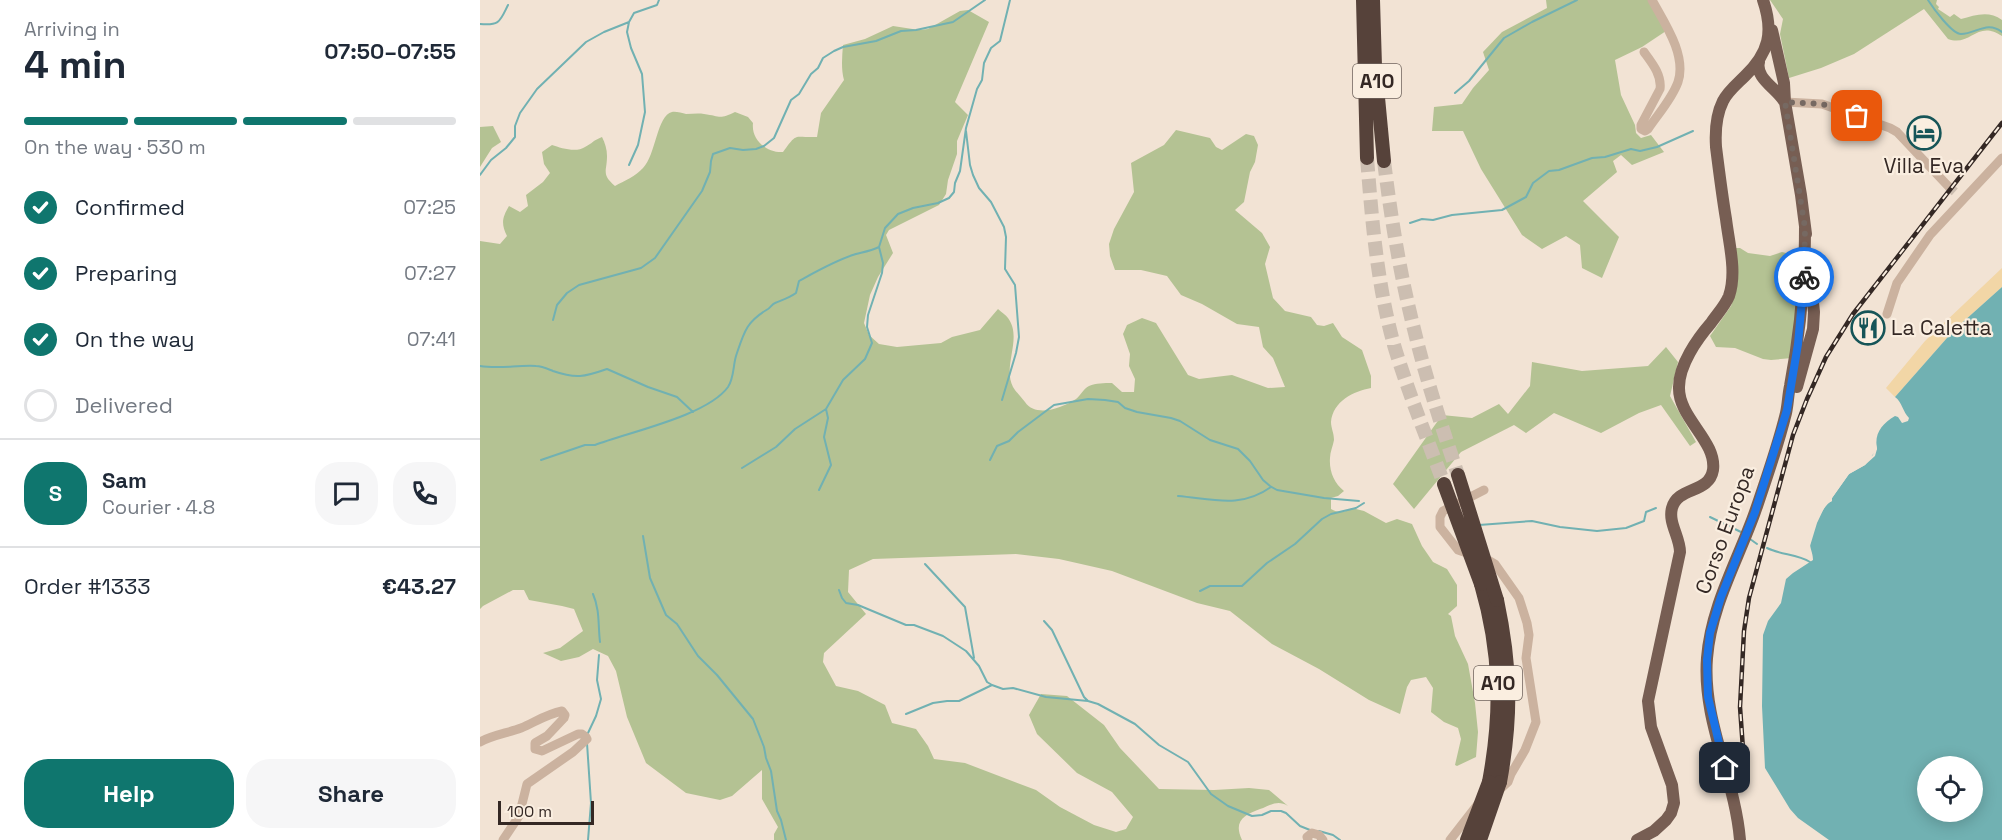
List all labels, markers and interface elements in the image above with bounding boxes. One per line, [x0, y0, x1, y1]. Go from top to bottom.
text: Arriving in [24, 16, 120, 42]
text: 07:50–07:55 [324, 37, 456, 65]
text: 4 min [24, 40, 126, 89]
road number: A10 [1353, 64, 1401, 98]
pin [1831, 90, 1882, 141]
icon: bag [1840, 99, 1873, 132]
hotel icon: Villa Eva [1906, 115, 1942, 151]
text: On the way · 530 m [24, 134, 206, 160]
place label: Villa Eva [1884, 152, 1964, 179]
icon: check [24, 191, 57, 224]
text: Confirmed [75, 193, 185, 221]
text: 07:25 [403, 194, 456, 220]
courier [1774, 247, 1834, 307]
icon: check [24, 257, 57, 290]
text: Preparing [75, 259, 177, 287]
text: 07:27 [404, 260, 456, 286]
icon: bike [1788, 261, 1821, 294]
restaurant icon: La Caletta [1850, 310, 1886, 346]
place label: La Caletta [1891, 314, 1992, 341]
icon: check [24, 323, 57, 356]
text: On the way [75, 325, 194, 353]
text: 07:41 [407, 326, 456, 352]
text: Delivered [75, 391, 173, 419]
button: chat [315, 462, 378, 525]
button: phone [393, 462, 456, 525]
street label: Corso Europa [1689, 462, 1760, 598]
text: Sam [102, 466, 147, 494]
text: S [49, 479, 62, 507]
text: Courier · 4.8 [102, 494, 215, 520]
text: Order #1333 [24, 572, 151, 600]
text: €43.27 [382, 572, 456, 600]
road number: A10 [1474, 666, 1522, 700]
pin [1699, 742, 1750, 793]
icon: home [1708, 751, 1741, 784]
map controls [1917, 756, 1983, 822]
button: locate [1917, 756, 1983, 822]
button: Help [24, 759, 234, 828]
button: Share [246, 759, 456, 828]
scale bar [498, 798, 594, 826]
text: 100 m [507, 801, 552, 822]

